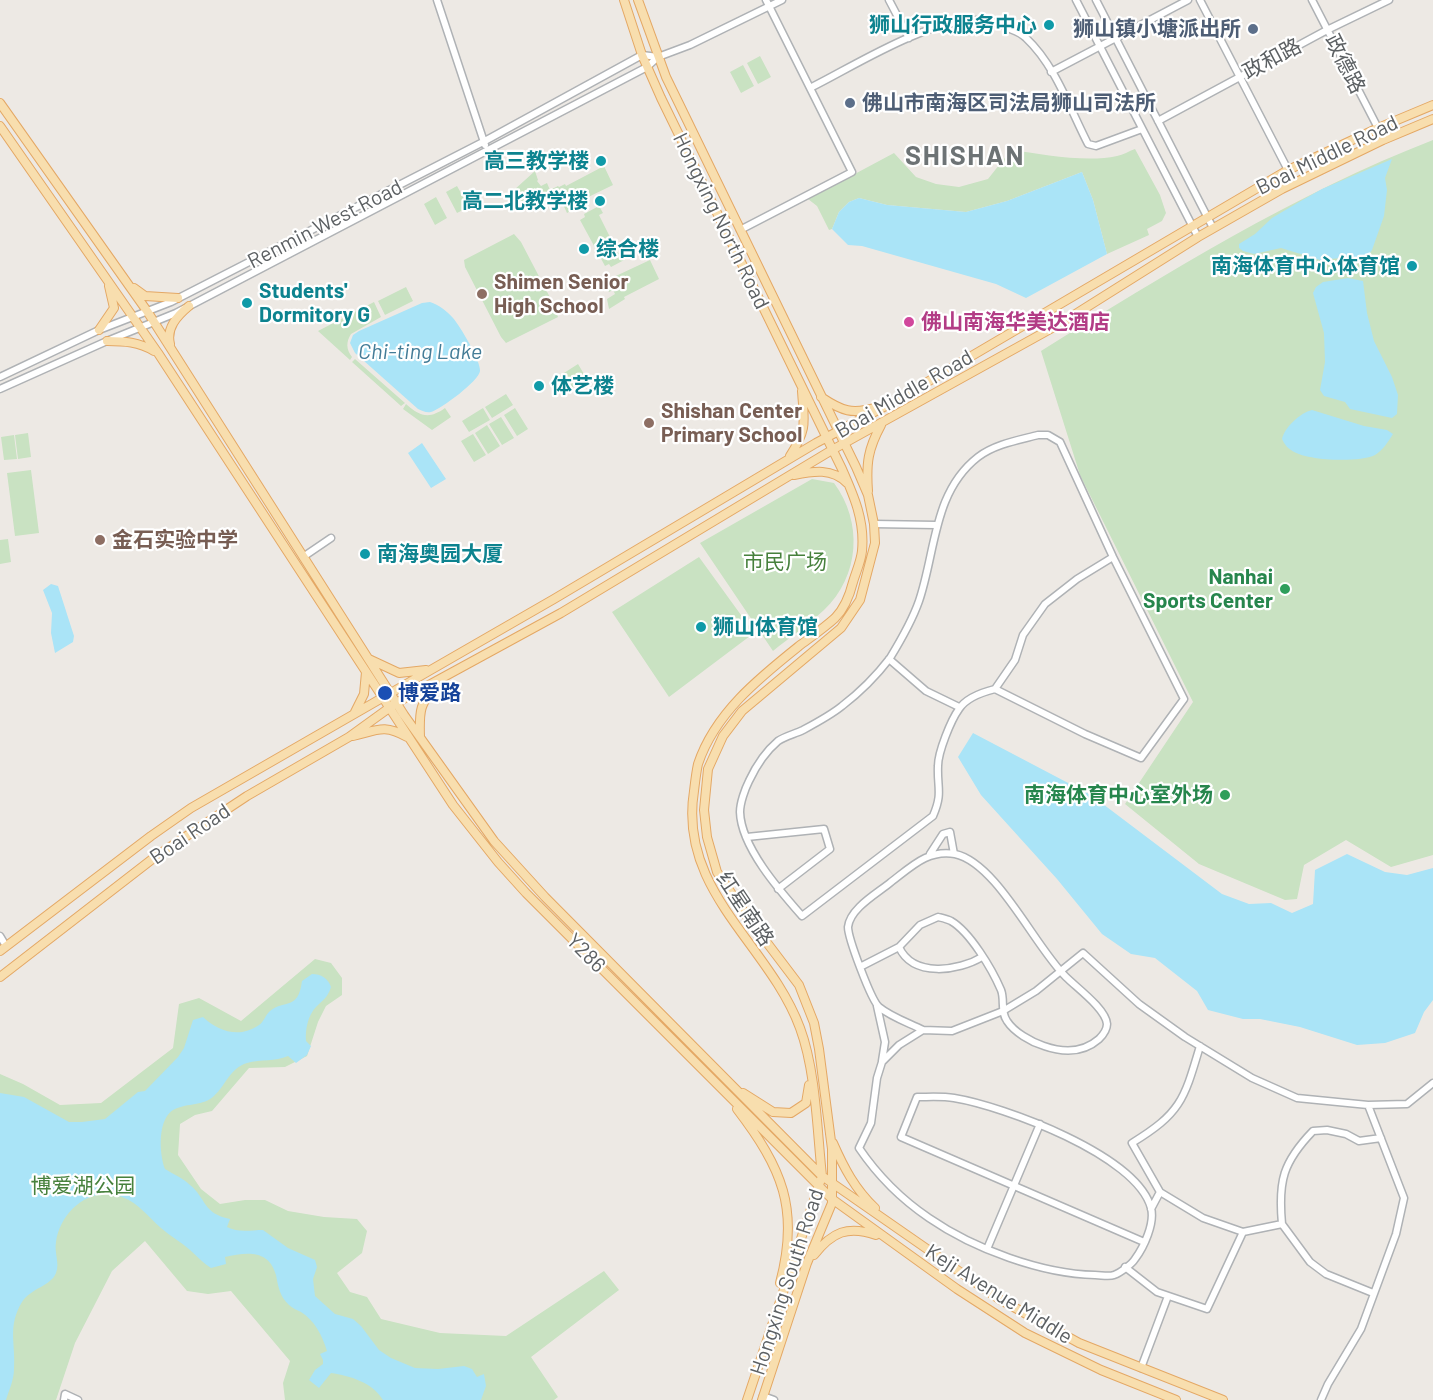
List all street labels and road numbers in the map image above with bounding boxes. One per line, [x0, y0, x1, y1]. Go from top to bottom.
street label: 政德路 [1319, 30, 1371, 98]
street label: 政和路 [1238, 33, 1306, 85]
street label: Boai Middle Road [1252, 110, 1402, 200]
street label: Hongxing North Road [667, 129, 775, 313]
street label: Renmin West Road [243, 174, 407, 274]
street label: Boai Middle Road [831, 344, 977, 444]
street label: Boai Road [145, 798, 235, 870]
street label: 红星南路 [711, 867, 779, 951]
street label: Y286 [561, 928, 611, 978]
street label: Hongxing South Road [745, 1186, 829, 1378]
street label: Keji Avenue Middle [921, 1239, 1077, 1349]

